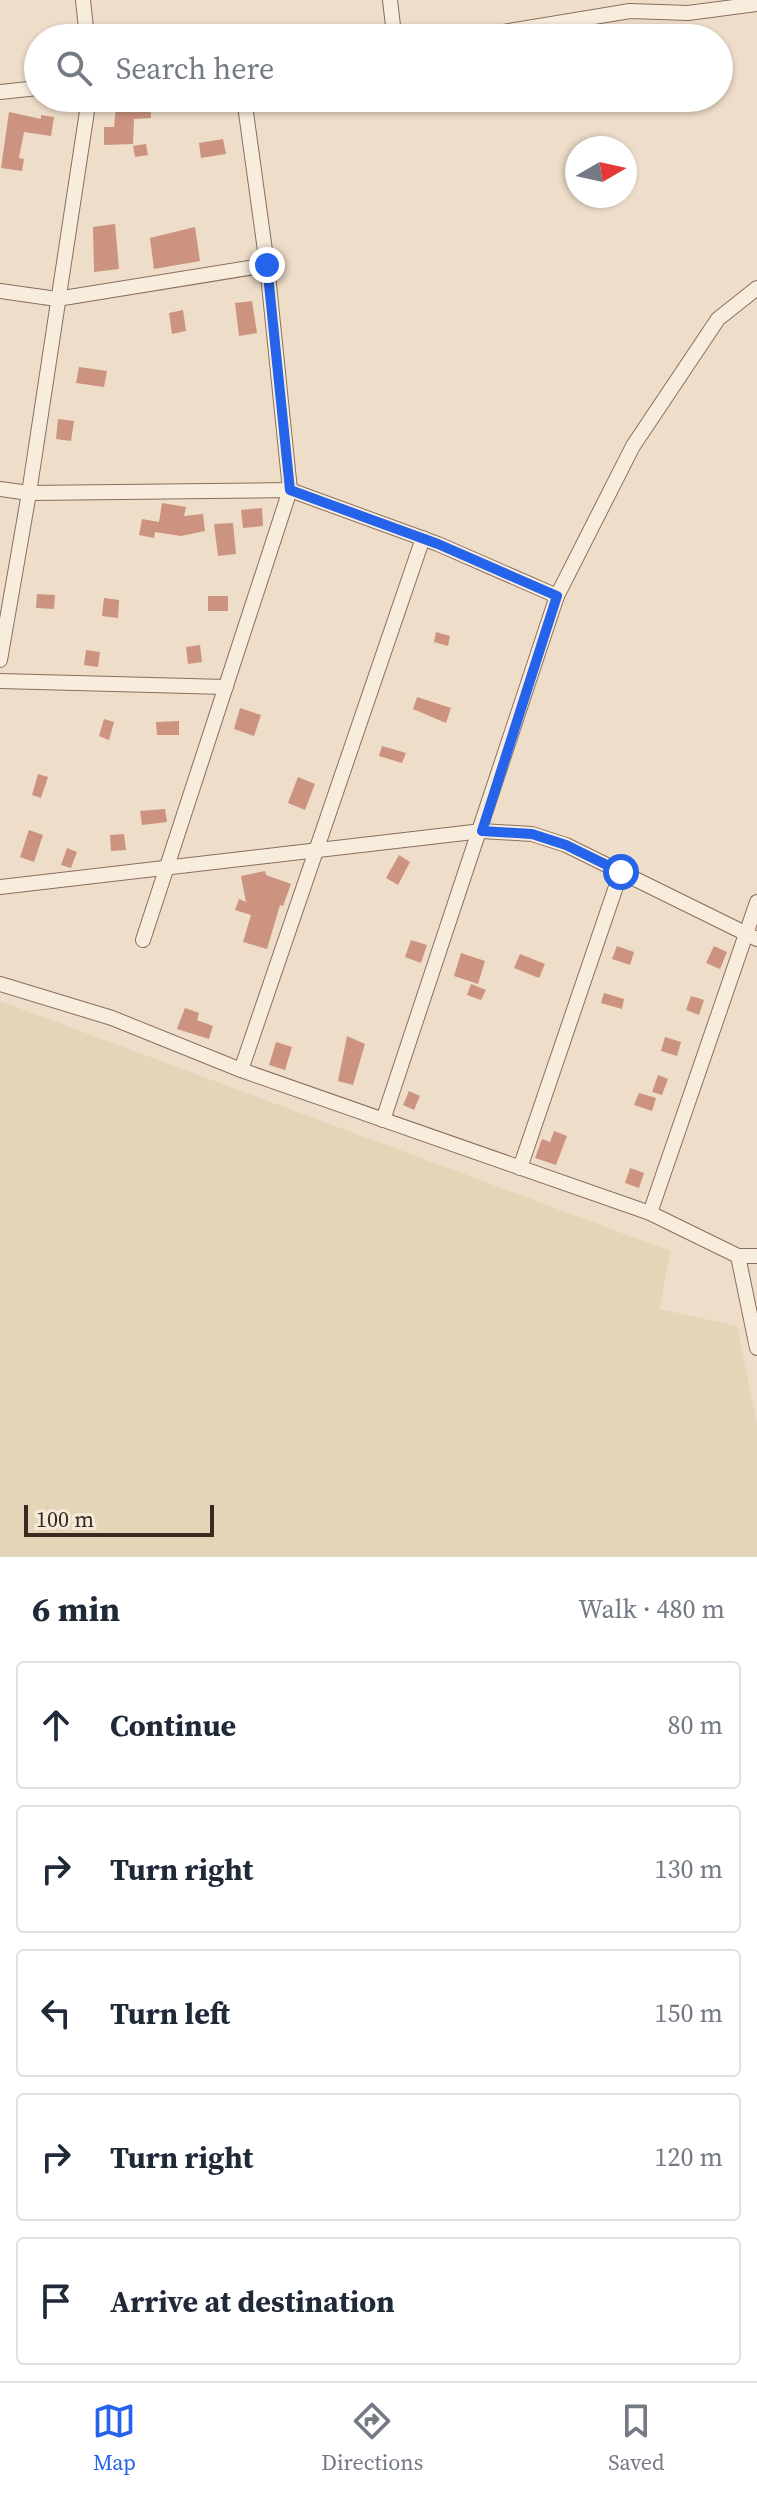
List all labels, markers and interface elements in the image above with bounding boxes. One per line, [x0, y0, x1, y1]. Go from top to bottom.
search box [24, 24, 733, 112]
icon: search [52, 46, 96, 90]
text: Search here [116, 48, 274, 89]
north arrow [565, 136, 637, 208]
route end [249, 247, 285, 283]
route start [603, 854, 639, 890]
scale bar [24, 1501, 214, 1537]
text: 100 m [36, 1504, 94, 1534]
text: 6 min [32, 1586, 120, 1632]
text: Walk · 480 m [578, 1591, 725, 1627]
icon: ahead [34, 1703, 78, 1747]
text: Continue [110, 1705, 236, 1746]
text: 80 m [668, 1707, 723, 1743]
icon: right [34, 1847, 78, 1891]
text: Turn right [110, 1849, 253, 1890]
text: 130 m [655, 1851, 723, 1887]
icon: left [34, 1991, 78, 2035]
text: Turn left [110, 1993, 230, 2034]
text: 150 m [655, 1995, 723, 2031]
icon: right [34, 2135, 78, 2179]
text: Turn right [110, 2137, 253, 2178]
text: 120 m [655, 2139, 723, 2175]
icon: arrive [34, 2279, 78, 2323]
text: Arrive at destination [110, 2281, 395, 2322]
tab: Map [92, 2399, 136, 2477]
tab: Directions [321, 2399, 423, 2477]
tab: Saved [608, 2399, 665, 2477]

